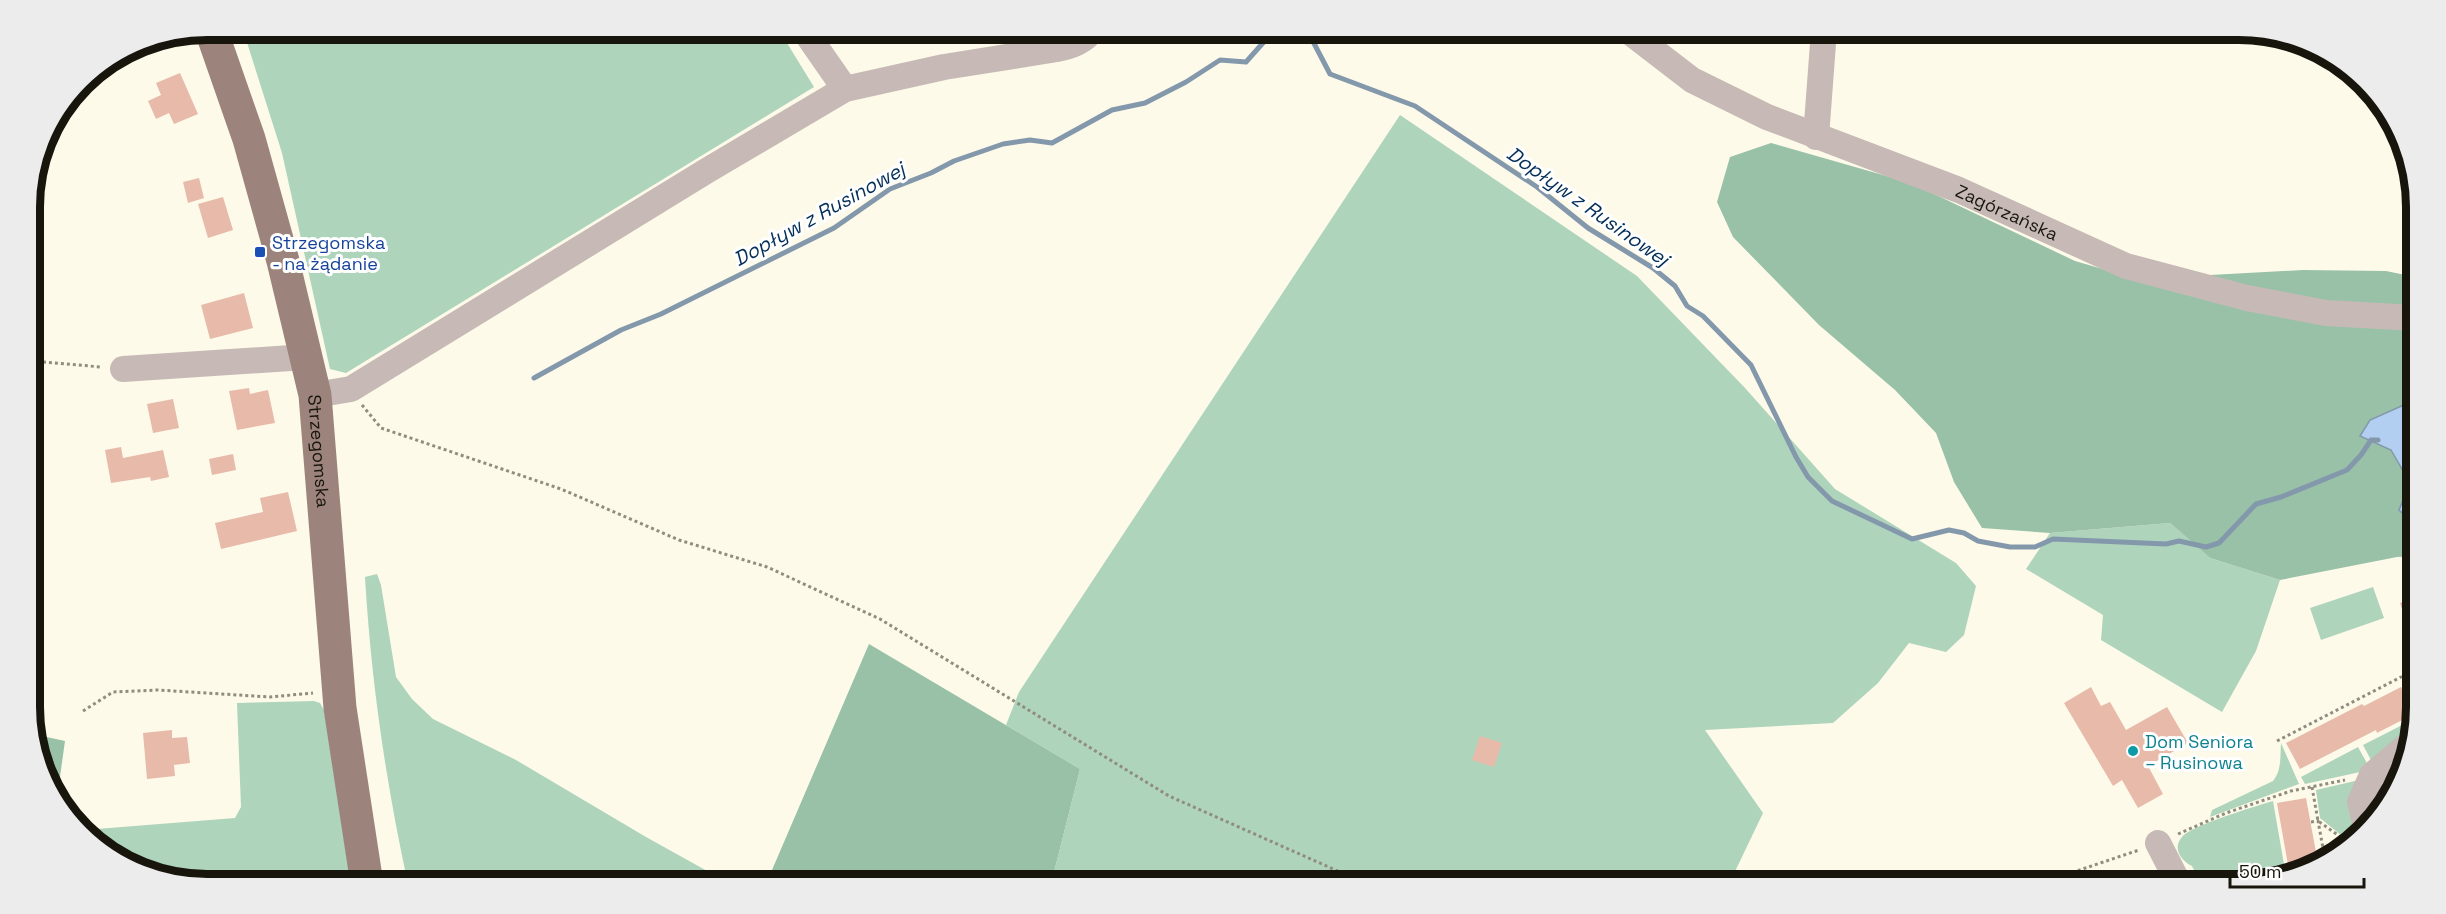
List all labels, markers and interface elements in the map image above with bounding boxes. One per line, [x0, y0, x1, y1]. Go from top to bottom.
water label: Dopływ z Rusinowej [1502, 140, 1676, 273]
water label: Dopływ z Rusinowej [729, 155, 911, 272]
street label: Zagórzańska [1952, 179, 2062, 245]
place label: Strzegomska - na żądanie [272, 231, 385, 275]
marker: Strzegomska - na żądanie [253, 245, 267, 259]
street label: Strzegomska [303, 394, 335, 508]
place label: Dom Seniora – Rusinowa [2145, 730, 2253, 774]
marker: Dom Seniora – Rusinowa [2126, 744, 2140, 758]
scale bar [2230, 851, 2364, 889]
text: 50 m [2239, 860, 2281, 883]

